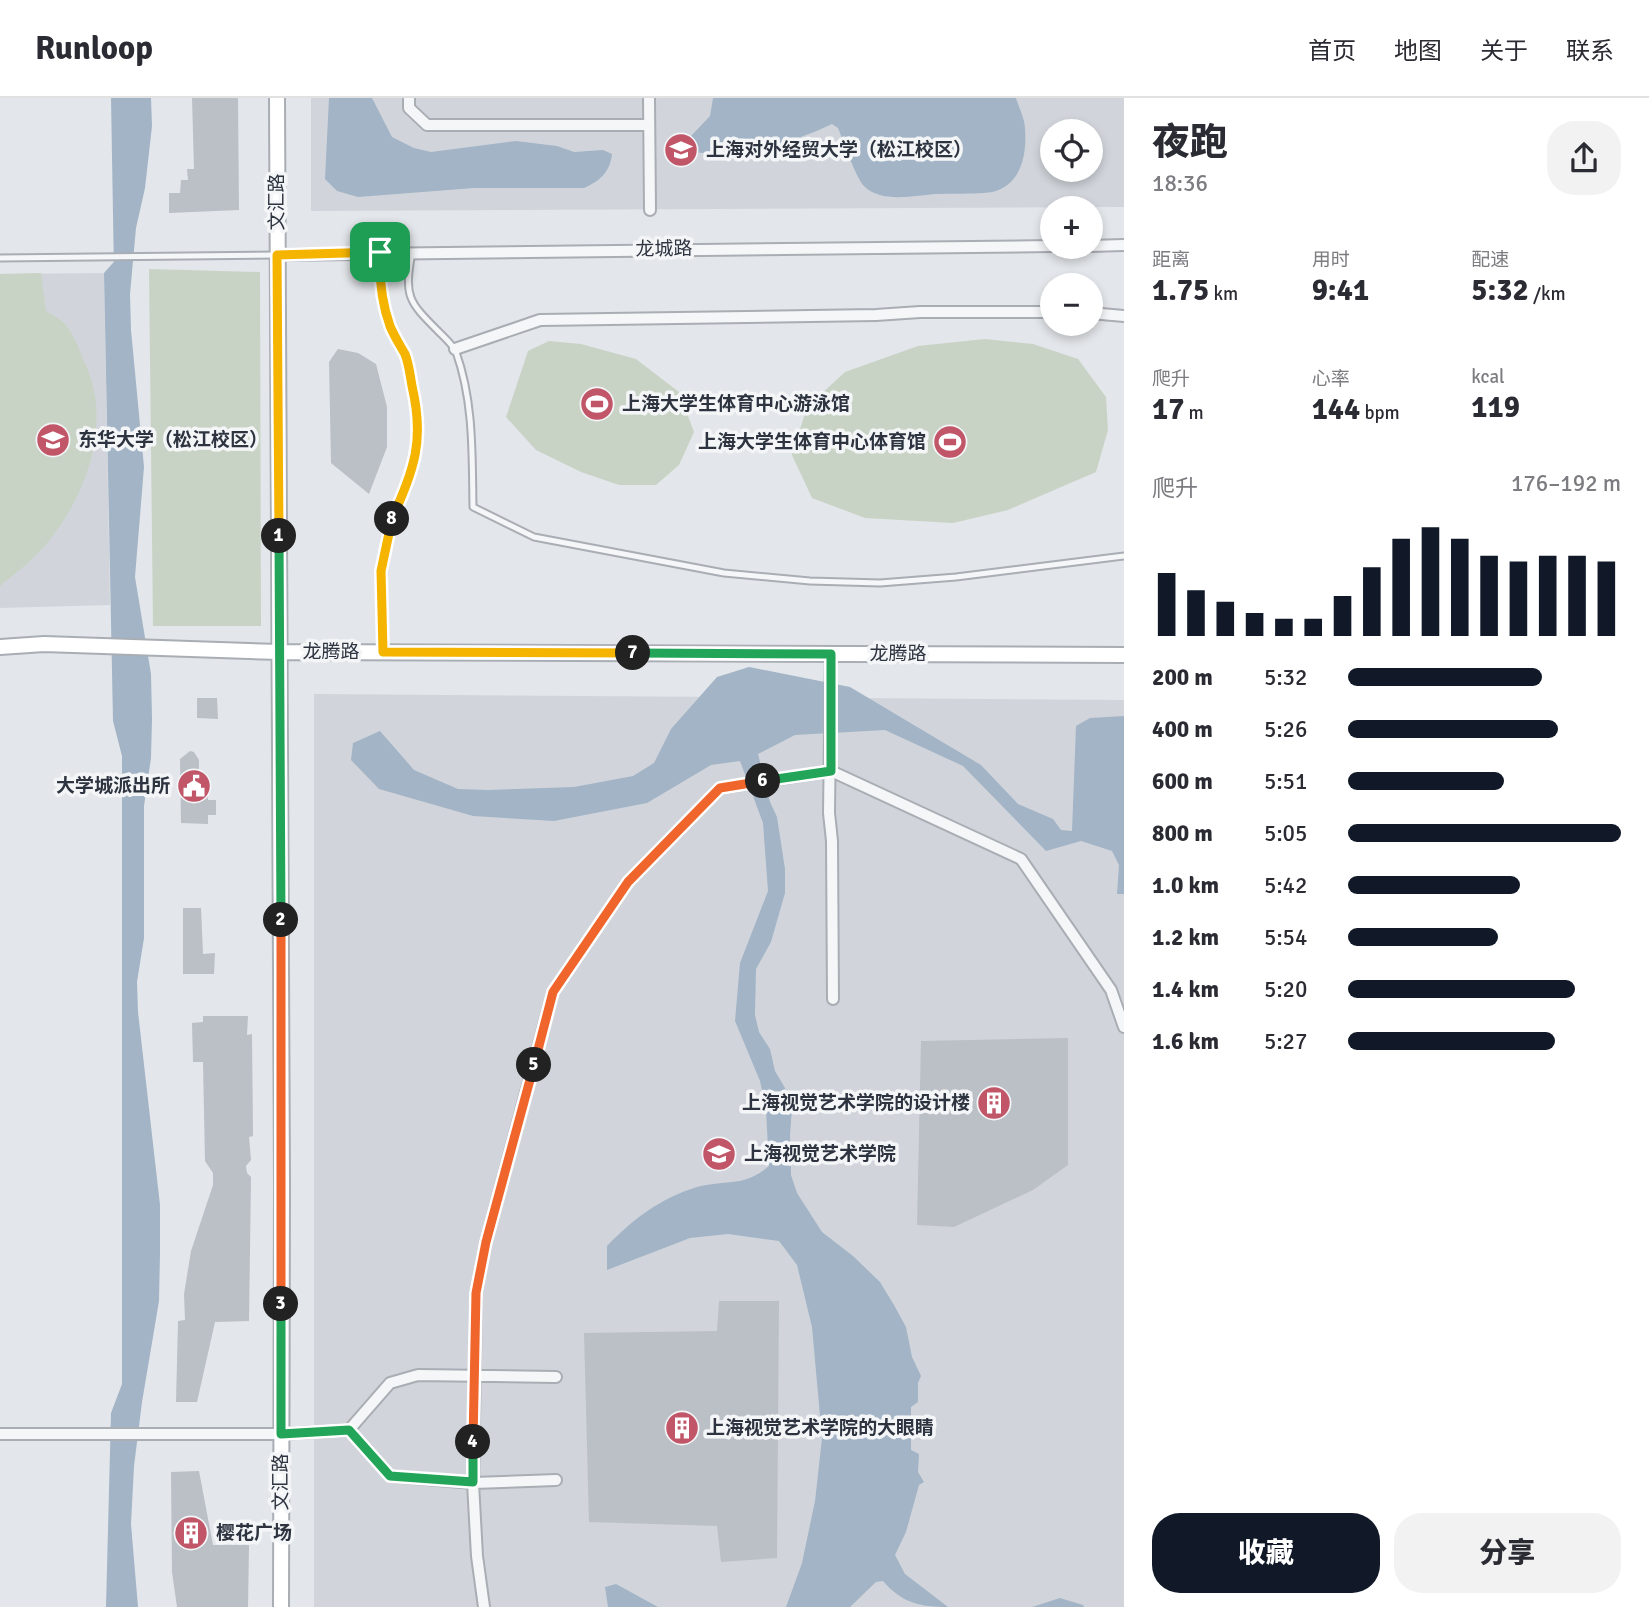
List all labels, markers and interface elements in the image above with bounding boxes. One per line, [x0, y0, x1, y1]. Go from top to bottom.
text: Runloop [35, 28, 153, 69]
text: 首页 [1308, 36, 1356, 66]
text: 地图 [1394, 36, 1442, 66]
text: 关于 [1480, 36, 1528, 66]
text: 联系 [1566, 36, 1614, 66]
map controls [1040, 119, 1103, 336]
button: locate [1040, 119, 1103, 182]
text: 夜跑 [1152, 119, 1228, 166]
button: share [1547, 121, 1621, 195]
school or university icon: 上海对外经贸大学（松江校区） [662, 131, 700, 169]
place label: 上海对外经贸大学（松江校区） [706, 138, 972, 162]
text: 18:36 [1152, 169, 1208, 198]
street label: 文汇路 [265, 173, 289, 231]
button: + [1040, 196, 1103, 259]
pin [350, 222, 410, 282]
icon: arrive [361, 233, 399, 271]
street label: 龙城路 [635, 237, 693, 261]
text: 距离 [1152, 248, 1190, 272]
text: 用时 [1312, 248, 1350, 272]
text: 配速 [1471, 248, 1509, 272]
text: 1.75 [1152, 272, 1209, 309]
text: 9:41 [1312, 272, 1369, 309]
text: 5:32 [1471, 272, 1529, 309]
button: − [1040, 273, 1103, 336]
text: km [1209, 282, 1238, 306]
text: /km [1529, 282, 1566, 306]
text: kcal [1471, 365, 1505, 389]
text: 爬升 [1152, 367, 1190, 391]
text: 心率 [1312, 367, 1350, 391]
sports icon: 上海大学生体育中心游泳馆 [578, 385, 616, 423]
text: 119 [1471, 389, 1520, 426]
text: 17 [1152, 391, 1184, 428]
text: 144 [1312, 391, 1360, 428]
place label: 上海大学生体育中心游泳馆 [622, 392, 850, 416]
text: m [1184, 401, 1204, 425]
text: bpm [1360, 401, 1400, 425]
school or university icon: 东华大学（松江校区） [34, 421, 72, 459]
sports icon: 上海大学生体育中心体育馆 [931, 423, 969, 461]
place label: 东华大学（松江校区） [78, 428, 268, 452]
place label: 上海大学生体育中心体育馆 [698, 430, 926, 454]
text: 176–192 m [1511, 469, 1621, 498]
text: 爬升 [1152, 474, 1198, 503]
pin: 8 [374, 502, 410, 536]
text: 8 [386, 506, 397, 530]
pin: 1 [262, 518, 296, 554]
text: 1 [273, 523, 284, 547]
pin: 7 [616, 636, 650, 670]
street label: 龙腾路 [302, 640, 360, 664]
text: 7 [627, 640, 638, 664]
street label: 龙腾路 [869, 642, 927, 666]
text: 200 m [1152, 663, 1213, 692]
text: 5:32 [1264, 663, 1307, 692]
text: 400 m [1152, 715, 1213, 744]
text: 5:26 [1264, 715, 1307, 744]
pin: 6 [746, 764, 780, 798]
public building icon: 大学城派出所 [175, 767, 213, 805]
text: 600 m [1152, 767, 1213, 796]
text: 5:51 [1264, 767, 1307, 796]
text: 6 [757, 768, 768, 792]
place label: 大学城派出所 [56, 774, 170, 798]
text: 800 m [1152, 819, 1213, 848]
text: 5:05 [1264, 819, 1307, 848]
text: 1.0 km [1152, 871, 1219, 900]
text: 5:42 [1264, 871, 1307, 900]
pin: 2 [264, 902, 298, 938]
text: 2 [275, 907, 286, 931]
text: 1.2 km [1152, 923, 1219, 952]
text: 5:54 [1264, 923, 1307, 952]
text: 1.4 km [1152, 975, 1219, 1004]
text: 5:20 [1264, 975, 1307, 1004]
text: 1.6 km [1152, 1027, 1219, 1056]
text: 5:27 [1264, 1027, 1307, 1056]
pin: 5 [516, 1048, 552, 1082]
text: 5 [528, 1052, 539, 1076]
building icon: 上海视觉艺术学院的设计楼 [975, 1084, 1013, 1122]
place label: 上海视觉艺术学院的设计楼 [742, 1091, 970, 1115]
school or university icon: 上海视觉艺术学院 [700, 1135, 738, 1173]
place label: 上海视觉艺术学院 [744, 1142, 896, 1166]
pin: 3 [264, 1286, 298, 1322]
text: 3 [275, 1291, 286, 1315]
building icon: 上海视觉艺术学院的大眼睛 [663, 1409, 701, 1447]
place label: 上海视觉艺术学院的大眼睛 [706, 1416, 934, 1440]
pin: 4 [456, 1424, 490, 1460]
text: 4 [467, 1429, 478, 1453]
street label: 文汇路 [269, 1453, 293, 1511]
button: 收藏 [1152, 1513, 1380, 1593]
button: 分享 [1394, 1513, 1621, 1593]
building icon: 樱花广场 [172, 1514, 210, 1552]
place label: 樱花广场 [216, 1521, 292, 1545]

